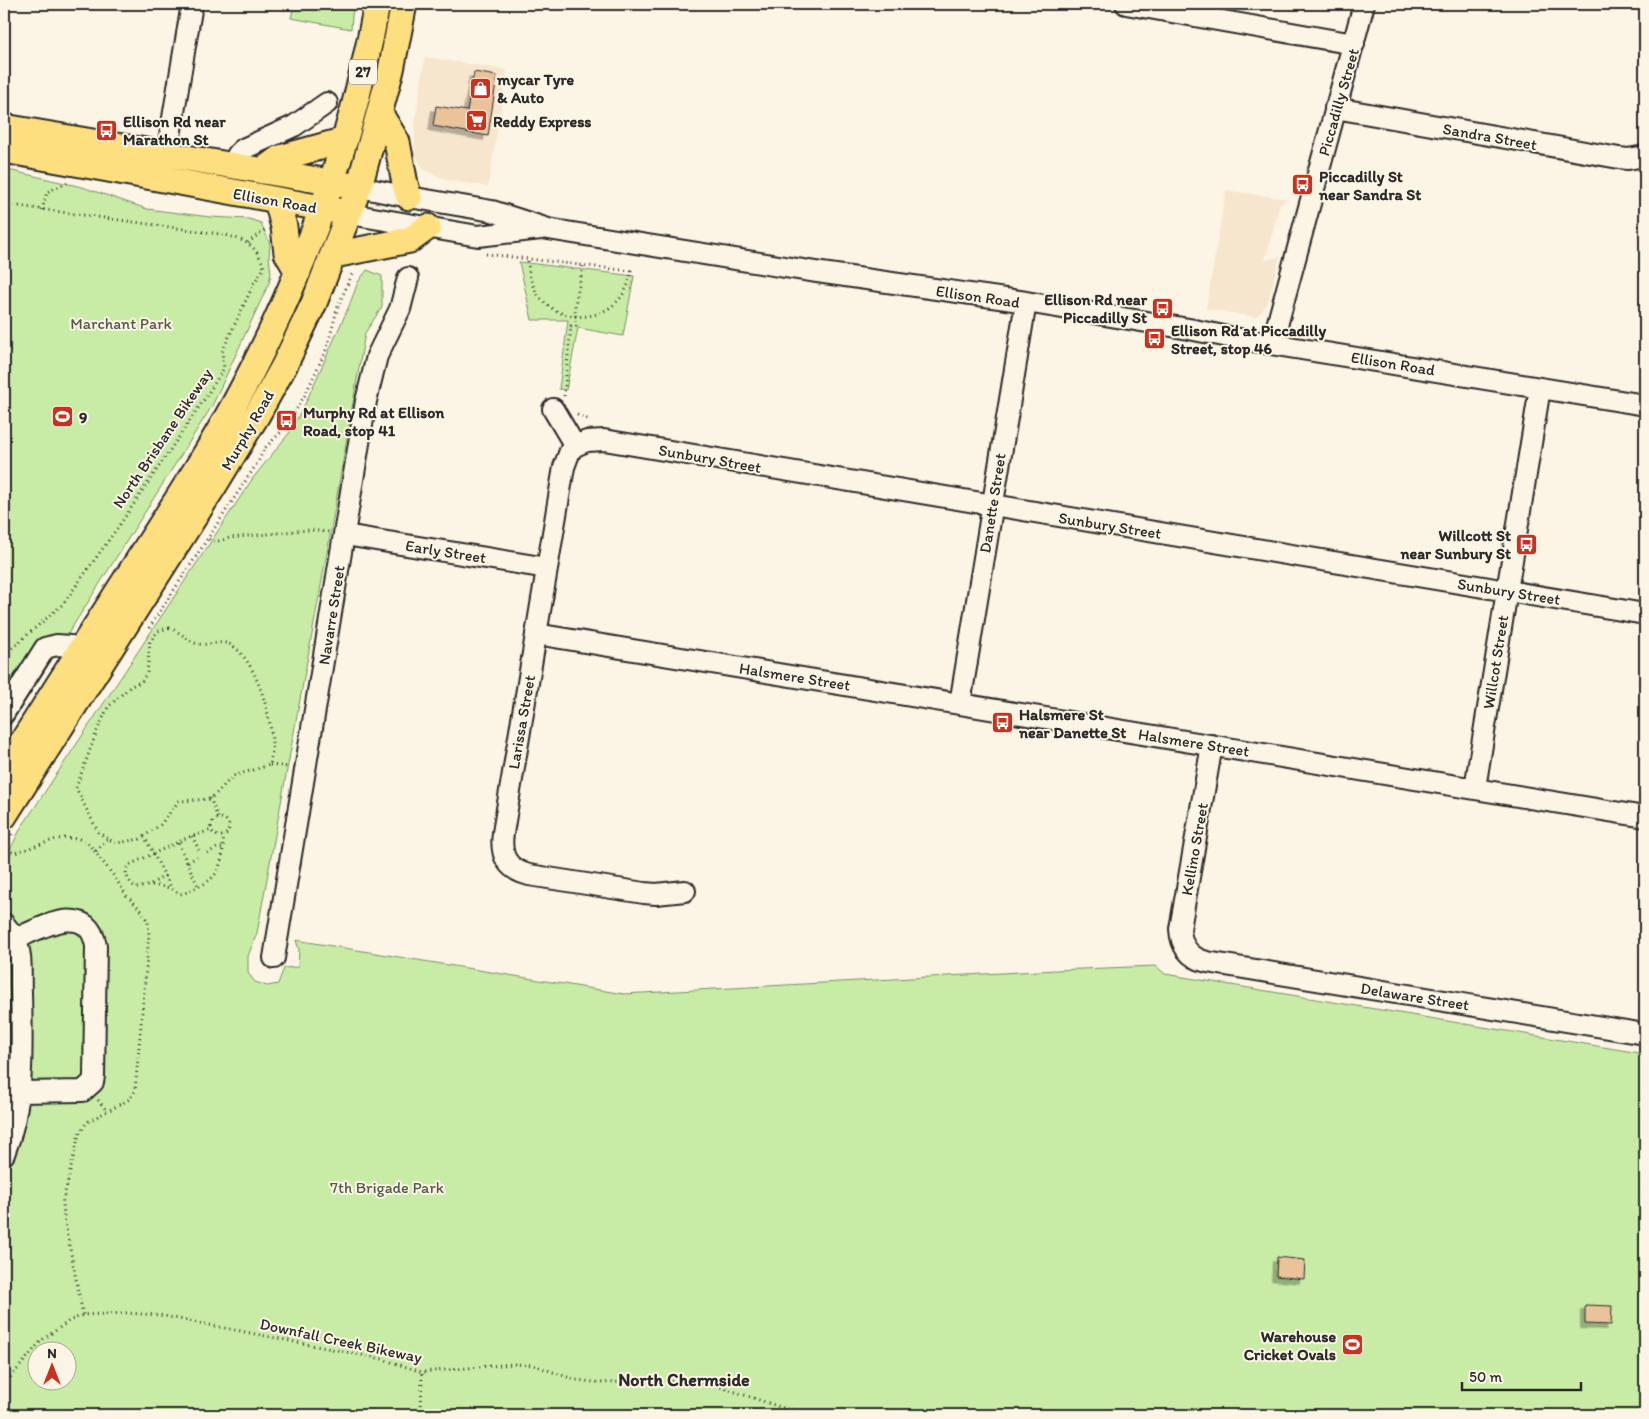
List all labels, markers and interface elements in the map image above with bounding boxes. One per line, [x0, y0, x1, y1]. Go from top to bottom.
street label: Piccadilly Street [1314, 46, 1363, 158]
road number: 27 [349, 60, 377, 84]
place label: mycar Tyre & Auto [496, 70, 575, 107]
shop icon: mycar Tyre & Auto [469, 76, 493, 100]
supermarket icon: Reddy Express [465, 109, 489, 133]
place label: Ellison Rd near Marathon St [123, 112, 226, 149]
place label: Reddy Express [493, 112, 591, 132]
bus stop icon: Ellison Rd near Marathon St [95, 118, 119, 142]
street label: Sandra Street [1441, 119, 1538, 154]
place label: Piccadilly St near Sandra St [1318, 167, 1421, 204]
bus stop icon: Piccadilly St near Sandra St [1291, 173, 1315, 197]
street label: Ellison Road [232, 184, 319, 217]
street label: Ellison Road [935, 281, 1022, 312]
place label: Ellison Rd near Piccadilly St [1044, 290, 1148, 328]
bus stop icon: Ellison Rd near Piccadilly St [1151, 296, 1175, 320]
park label: Marchant Park [70, 314, 173, 333]
place label: Ellison Rd at Piccadilly Street, stop 46 [1171, 321, 1326, 359]
bus stop icon: Ellison Rd at Piccadilly Street, stop 46 [1143, 327, 1167, 351]
street label: Ellison Road [1350, 347, 1437, 380]
street label: North Brisbane Bikeway [109, 364, 217, 512]
street label: Murphy Road [217, 386, 278, 474]
place label: Murphy Rd at Ellison Road, stop 41 [303, 403, 445, 441]
sports icon: 9 [51, 405, 75, 429]
place label: 9 [79, 408, 87, 427]
bus stop icon: Murphy Rd at Ellison Road, stop 41 [275, 409, 299, 433]
street label: Sunbury Street [657, 440, 763, 477]
street label: Danette Street [975, 452, 1010, 554]
street label: Sunbury Street [1057, 508, 1163, 543]
place label: Willcott St near Sunbury St [1399, 526, 1511, 564]
bus stop icon: Willcott St near Sunbury St [1515, 532, 1539, 556]
street label: Early Street [404, 536, 488, 567]
street label: Navarre Street [314, 564, 349, 666]
street label: Sunbury Street [1456, 574, 1562, 609]
street label: Willcot Street [1479, 614, 1512, 710]
street label: Halsmere Street [738, 658, 852, 695]
street label: Larissa Street [504, 673, 539, 771]
place label: Halsmere St near Danette St [1018, 705, 1126, 742]
bus stop icon: Halsmere St near Danette St [991, 711, 1015, 735]
street label: Halsmere Street [1137, 724, 1251, 761]
street label: Kellino Street [1177, 801, 1212, 897]
street label: Delaware Street [1359, 979, 1471, 1014]
park label: 7th Brigade Park [330, 1178, 445, 1197]
street label: Downfall Creek Bikeway [258, 1314, 424, 1367]
place label: Warehouse Cricket Ovals [1244, 1327, 1336, 1364]
sports icon: Warehouse Cricket Ovals [1340, 1333, 1364, 1357]
north arrow [28, 1342, 78, 1392]
text: N [47, 1345, 57, 1362]
scale bar [1462, 1359, 1580, 1391]
text: 50 m [1469, 1368, 1502, 1386]
district label: North Chermside [618, 1369, 750, 1391]

